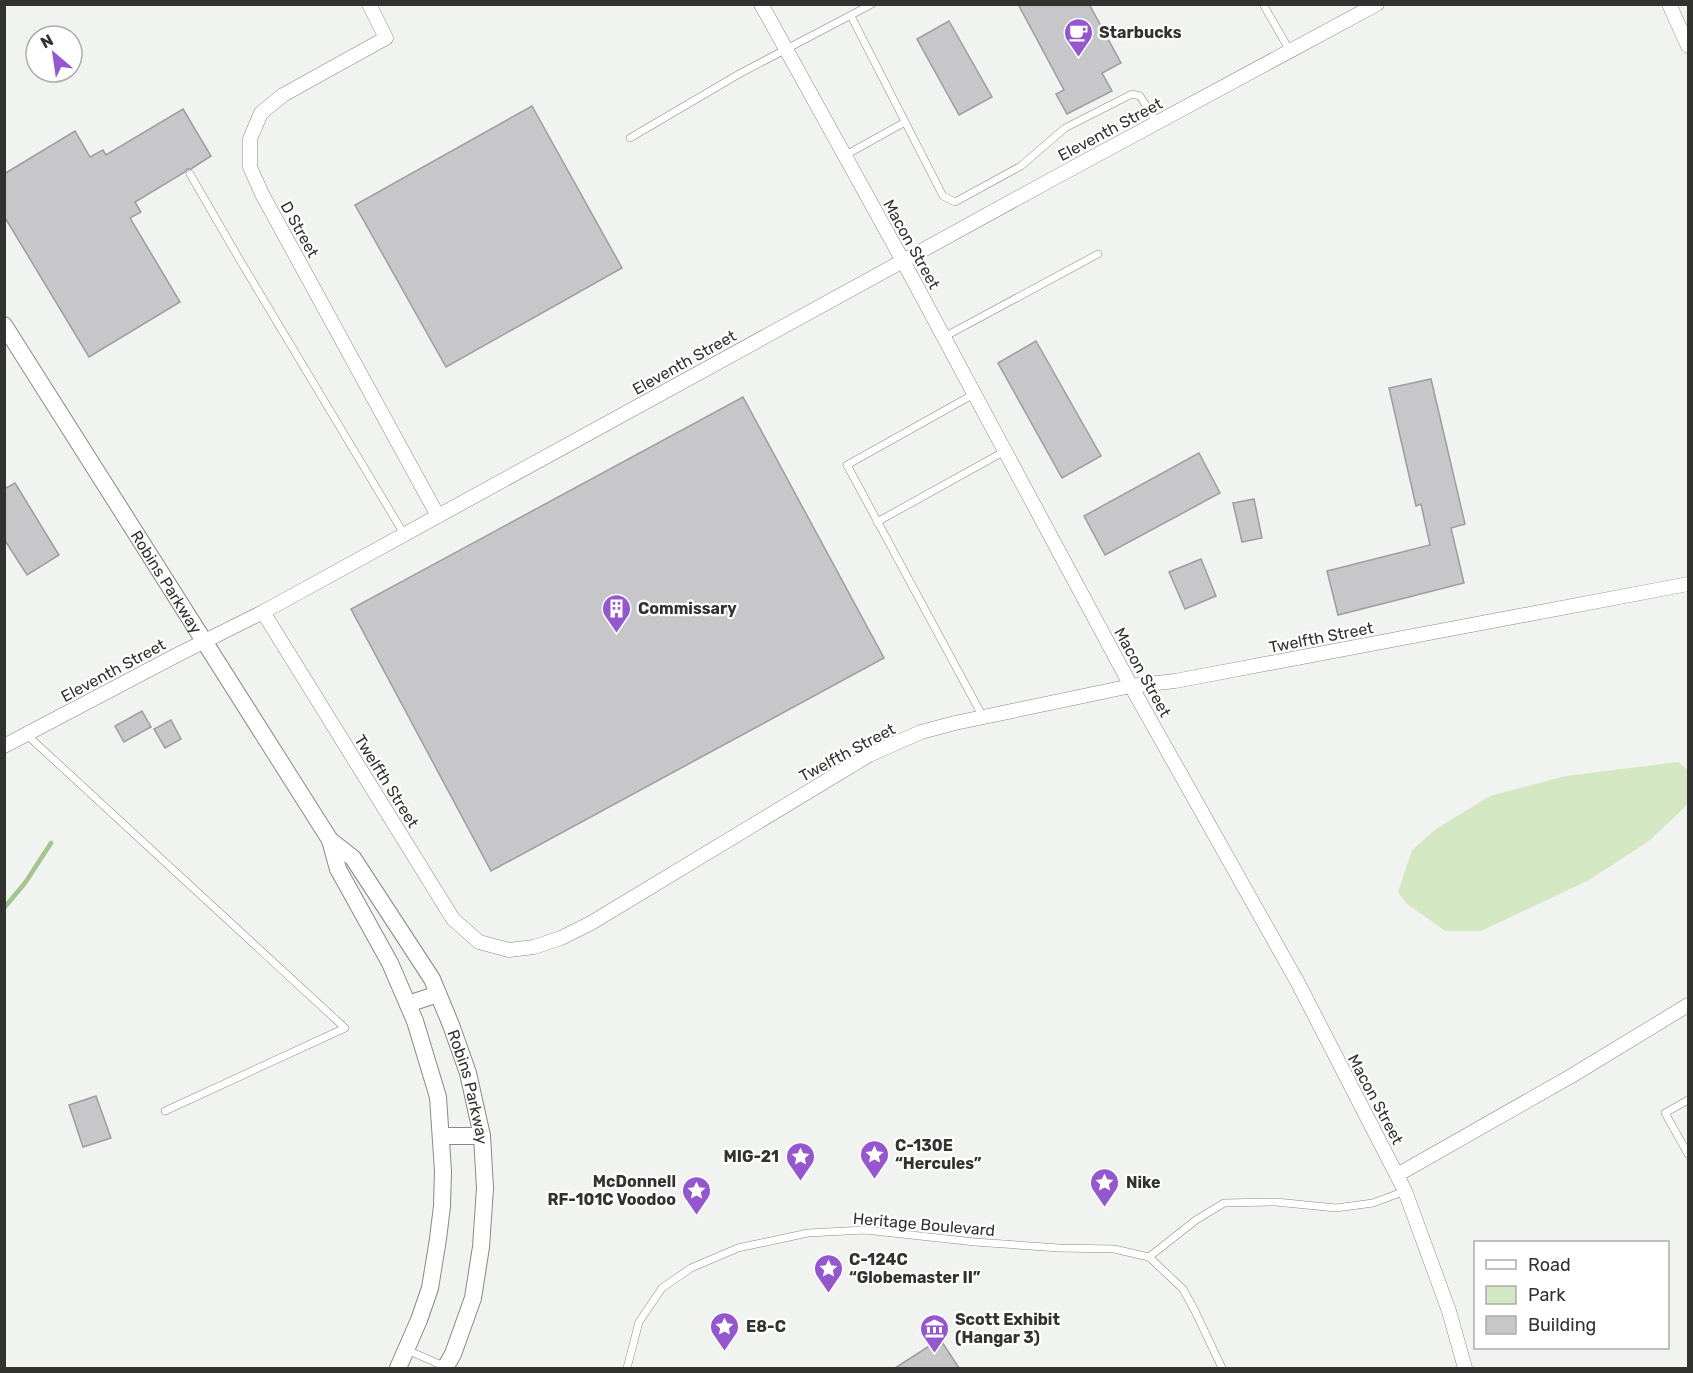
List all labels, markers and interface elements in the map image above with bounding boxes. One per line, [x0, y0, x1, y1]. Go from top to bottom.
cafe icon: Starbucks [1062, 16, 1094, 58]
place label: Starbucks [1099, 23, 1182, 42]
north arrow [24, 24, 84, 84]
text: N [37, 30, 57, 52]
street label: Eleventh Street [1055, 94, 1166, 165]
street label: Macon Street [879, 196, 944, 292]
street label: D Street [276, 198, 323, 261]
street label: Eleventh Street [629, 326, 739, 399]
street label: Robins Parkway [127, 527, 206, 637]
building icon: Commissary [601, 592, 633, 634]
place label: Commissary [638, 599, 737, 618]
street label: Twelfth Street [1267, 618, 1375, 657]
street label: Macon Street [1110, 624, 1175, 720]
street label: Eleventh Street [58, 635, 169, 706]
street label: Twelfth Street [796, 719, 898, 786]
street label: Twelfth Street [350, 731, 423, 831]
street label: Robins Parkway [443, 1027, 491, 1145]
street label: Macon Street [1344, 1051, 1407, 1148]
place label: C-130E “Hercules” [895, 1136, 982, 1173]
place icon: C-130E “Hercules” [858, 1138, 890, 1180]
place icon: MIG-21 [784, 1140, 816, 1182]
place label: MIG-21 [723, 1147, 779, 1166]
place icon: Nike [1089, 1166, 1121, 1208]
place label: McDonnell RF-101C Voodoo [547, 1172, 676, 1209]
place label: Nike [1126, 1173, 1161, 1192]
place icon: McDonnell RF-101C Voodoo [681, 1174, 713, 1216]
street label: Heritage Boulevard [852, 1209, 996, 1240]
legend [1474, 1241, 1669, 1349]
place label: C-124C “Globemaster II” [849, 1250, 981, 1287]
place icon: C-124C “Globemaster II” [812, 1252, 844, 1294]
text: Road [1528, 1254, 1571, 1276]
text: Park [1528, 1284, 1566, 1306]
place icon: E8-C [709, 1310, 741, 1352]
place label: Scott Exhibit (Hangar 3) [955, 1310, 1060, 1347]
museum icon: Scott Exhibit (Hangar 3) [918, 1312, 950, 1354]
text: Building [1528, 1314, 1596, 1336]
place label: E8-C [746, 1317, 786, 1336]

